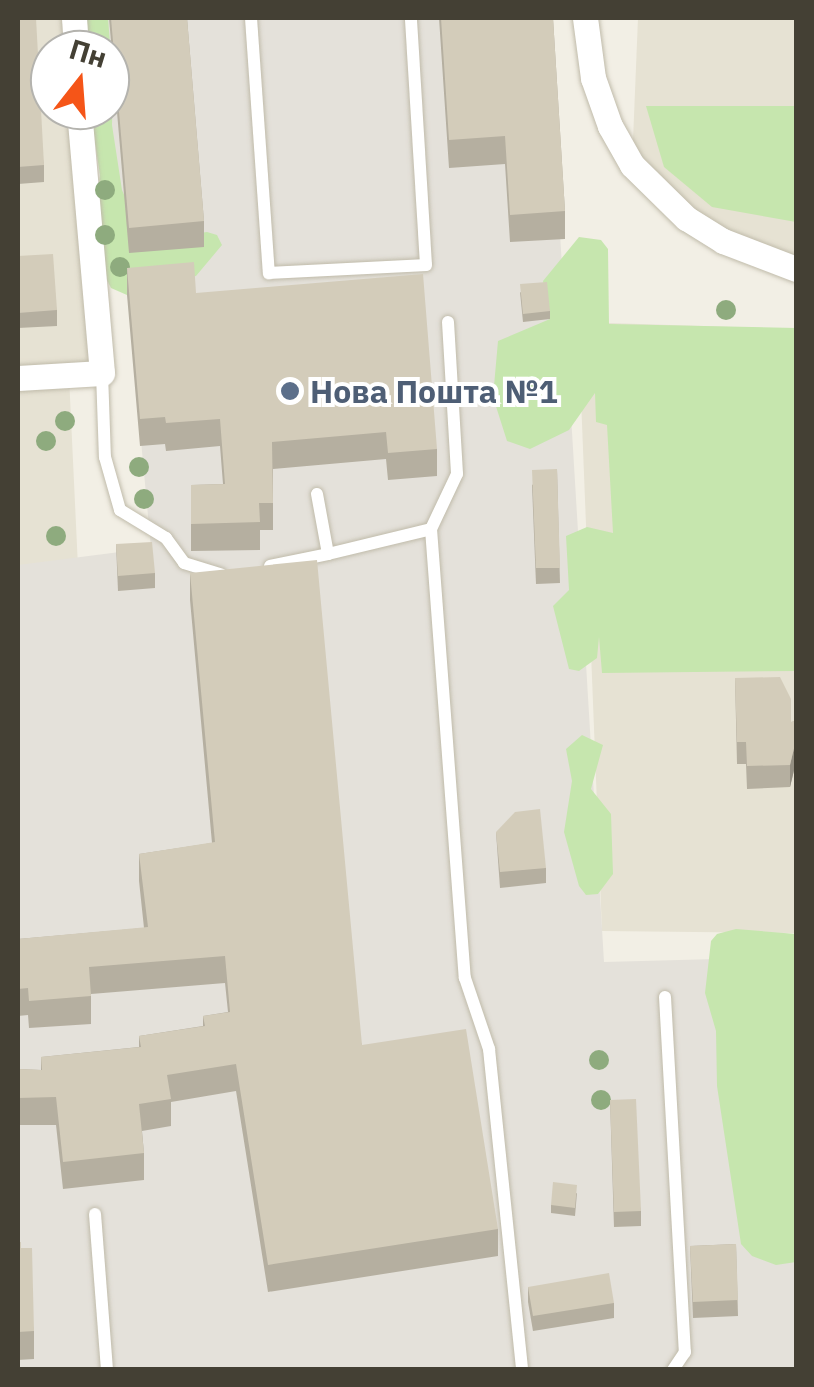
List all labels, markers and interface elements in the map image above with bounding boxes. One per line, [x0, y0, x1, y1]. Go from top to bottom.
north arrow [30, 30, 130, 130]
text: Пн [65, 30, 111, 76]
place label: Нова Пошта №1 [310, 372, 558, 410]
marker: Нова Пошта №1 [279, 380, 301, 402]

